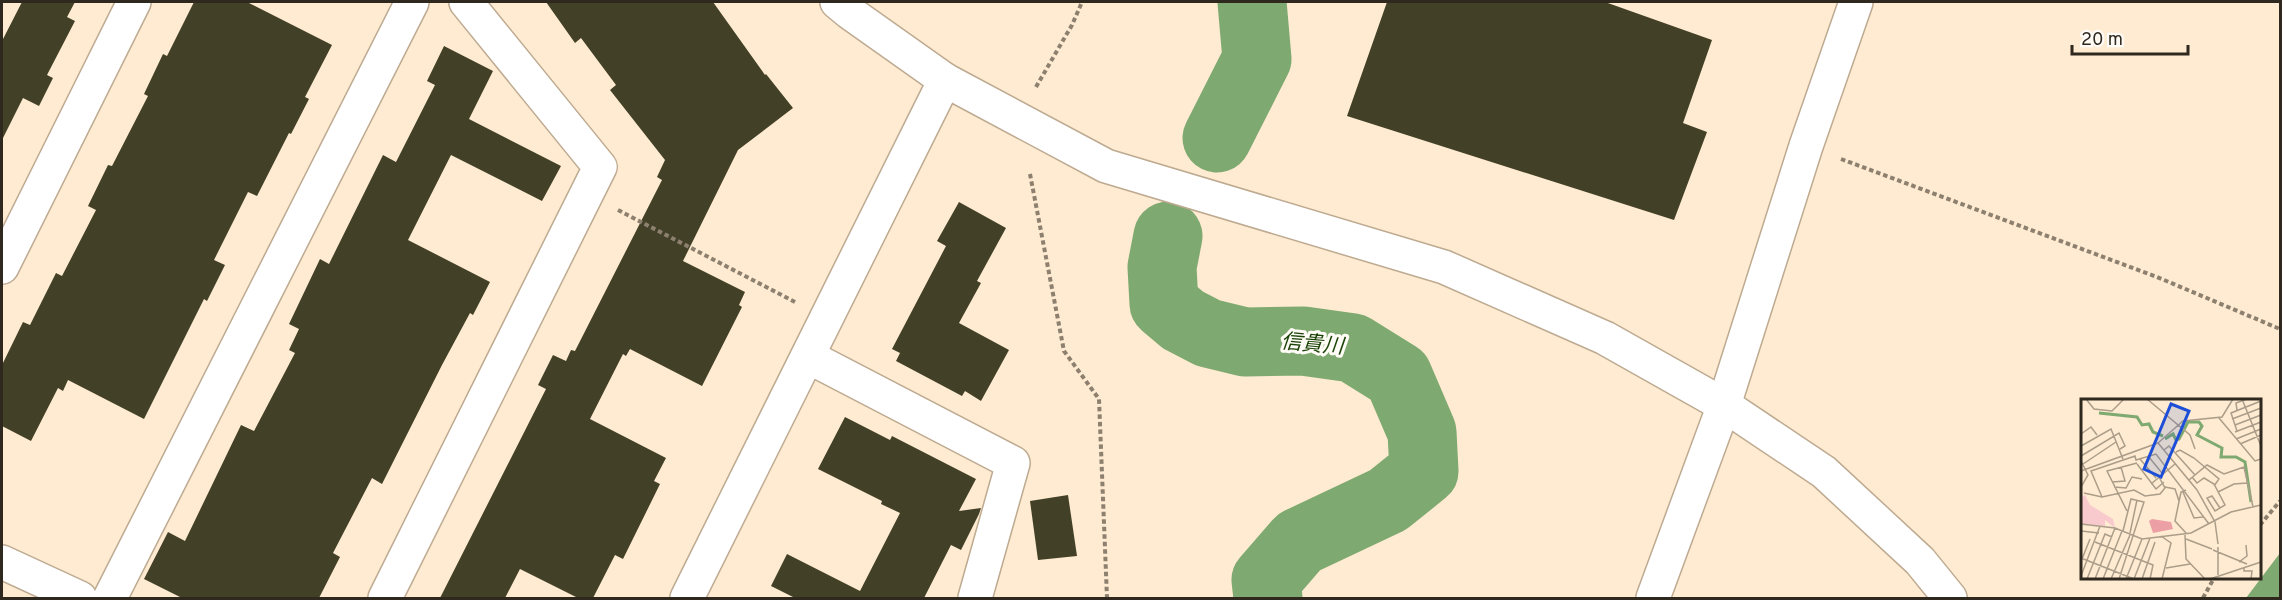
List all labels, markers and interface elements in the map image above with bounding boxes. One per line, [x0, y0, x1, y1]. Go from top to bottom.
scale bar [2072, 18, 2188, 56]
text: 20 m [2081, 29, 2123, 52]
water label: 信貴川 [1279, 329, 1347, 361]
inset map [2081, 399, 2261, 579]

